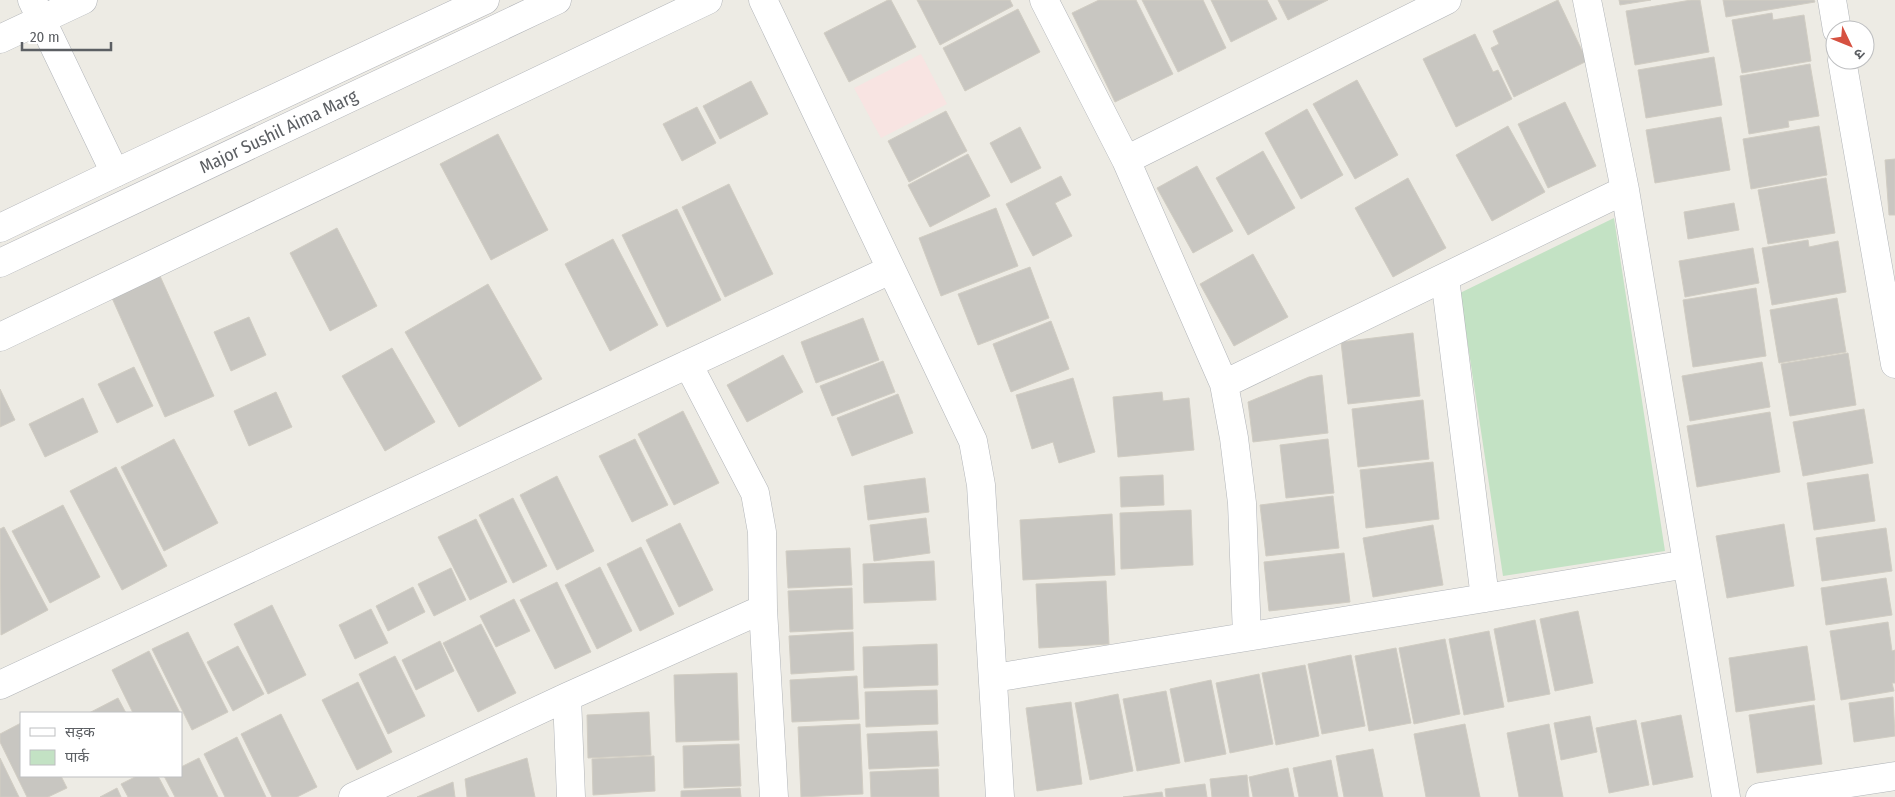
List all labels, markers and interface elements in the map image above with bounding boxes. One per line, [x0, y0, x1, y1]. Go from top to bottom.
scale bar [22, 20, 111, 52]
north arrow [1825, 20, 1875, 70]
text: 20 m [30, 28, 60, 46]
text: उ [1850, 45, 1868, 63]
street label: Major Sushil Aima Marg [196, 85, 362, 178]
legend [20, 712, 182, 777]
text: सड़क [65, 723, 95, 741]
text: पार्क [65, 748, 89, 766]

